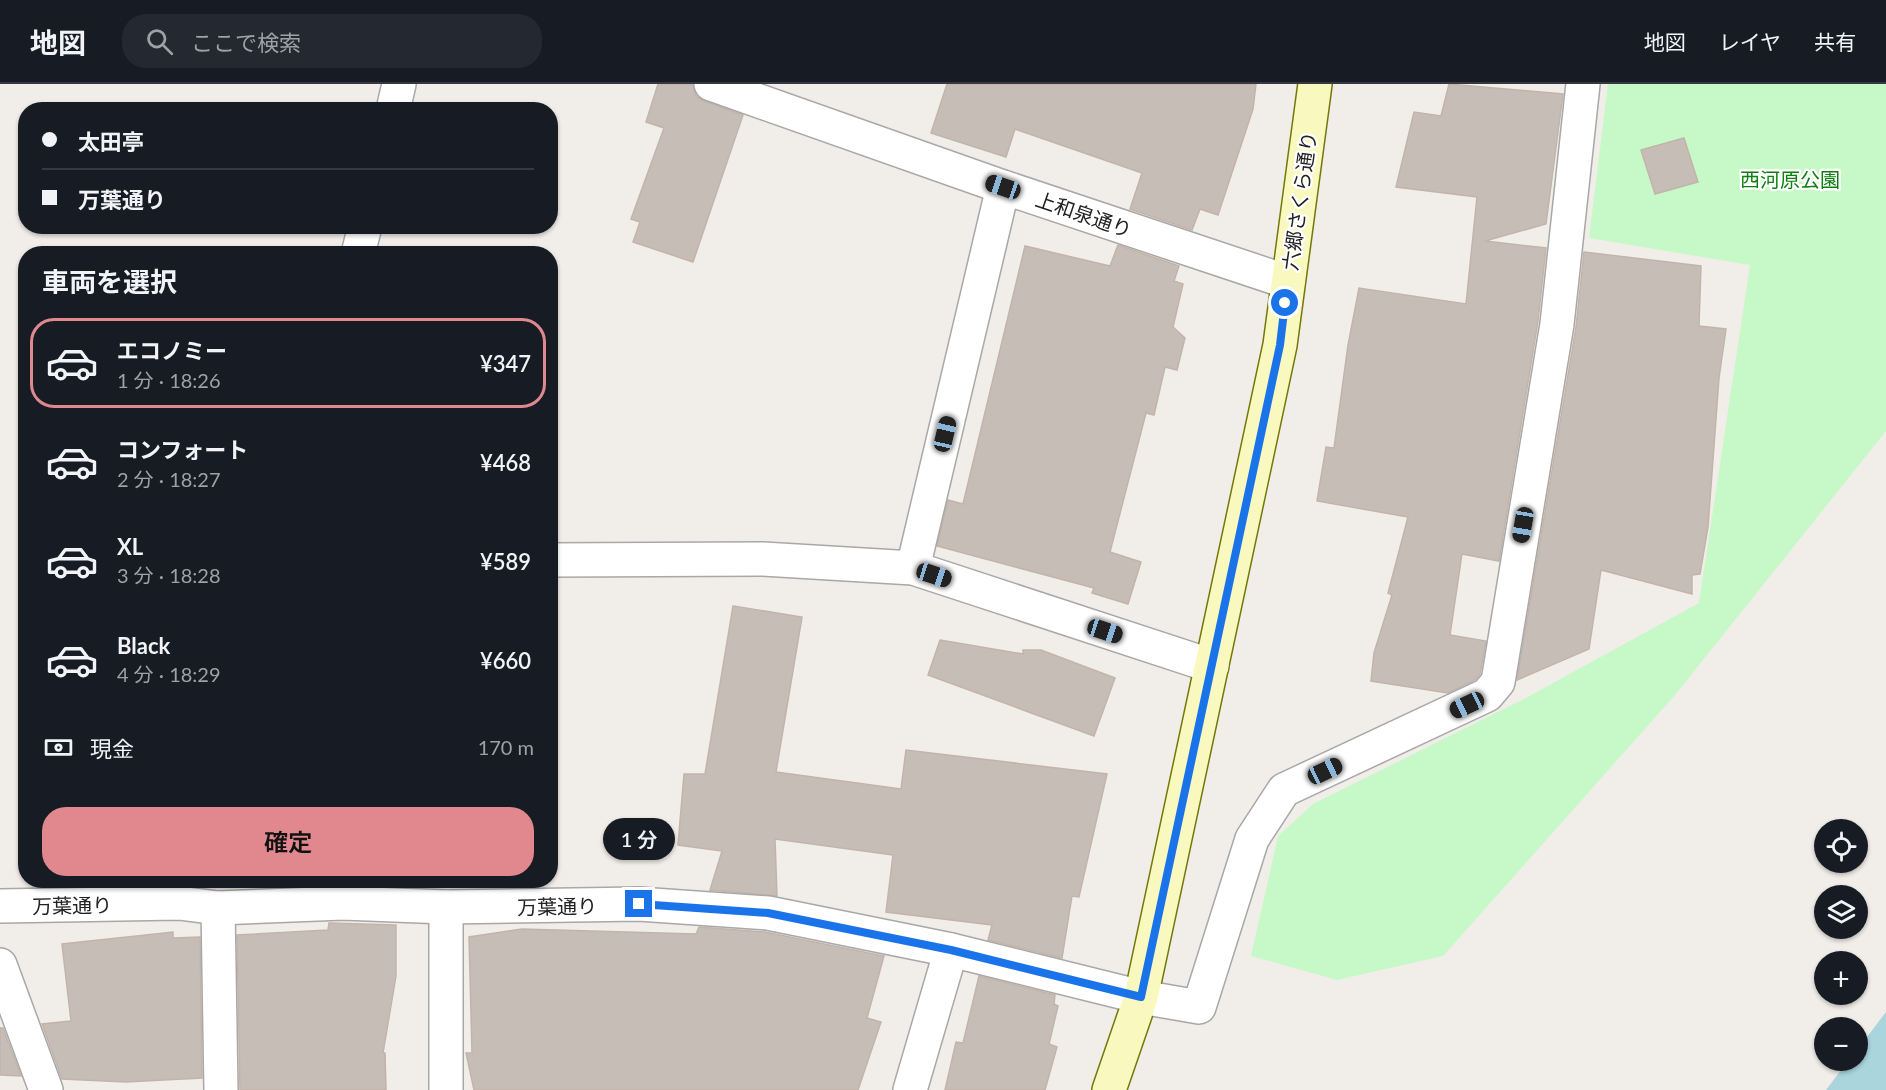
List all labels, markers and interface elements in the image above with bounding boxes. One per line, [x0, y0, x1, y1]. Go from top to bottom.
search box [122, 14, 542, 68]
text: 地図 [30, 25, 86, 59]
icon: search [143, 25, 176, 58]
text: ここで検索 [191, 29, 301, 56]
text: 地図 [1644, 29, 1686, 54]
text: レイヤ [1719, 29, 1781, 54]
text: 共有 [1814, 29, 1856, 54]
text: 太田亭 [78, 128, 144, 155]
street label: 六郷さくら通り [1277, 130, 1321, 272]
park label: 西河原公園 [1740, 167, 1840, 191]
car [983, 173, 1023, 201]
text: 万葉通り [78, 186, 166, 213]
street label: 上和泉通り [1033, 186, 1135, 242]
text: 車両を選択 [42, 265, 177, 298]
route start [1271, 289, 1298, 316]
icon: car [45, 336, 99, 390]
text: エコノミー [117, 337, 227, 364]
text: ¥347 [480, 350, 531, 377]
text: 1 分 · 18:26 [117, 368, 221, 392]
car [932, 414, 958, 454]
icon: car [45, 435, 99, 489]
text: コンフォート [117, 436, 248, 463]
text: ¥468 [480, 449, 531, 476]
text: 2 分 · 18:27 [117, 467, 221, 491]
car [1511, 506, 1535, 544]
text: XL [117, 533, 143, 560]
icon: car [45, 534, 99, 588]
text: ¥589 [480, 548, 531, 575]
car [914, 561, 954, 589]
text: 3 分 · 18:28 [117, 563, 221, 587]
car [1085, 617, 1125, 645]
text: Black [117, 632, 170, 659]
icon: car [45, 633, 99, 687]
text: ¥660 [480, 647, 531, 674]
text: 4 分 · 18:29 [117, 662, 221, 686]
car [1447, 689, 1487, 721]
icon: cash [42, 731, 75, 764]
text: 現金 [90, 735, 134, 762]
text: 170 m [478, 735, 534, 759]
car [1305, 755, 1345, 787]
button: 確定 [42, 807, 534, 876]
callout: 1 分 [603, 817, 675, 859]
map controls [1814, 819, 1868, 1071]
button: locate [1814, 819, 1868, 873]
text: 1 分 [621, 827, 657, 851]
button: layers [1814, 885, 1868, 939]
route end [625, 890, 652, 917]
street label: 万葉通り [32, 892, 112, 918]
street label: 万葉通り [517, 893, 597, 919]
button: + [1814, 951, 1868, 1005]
button: − [1814, 1017, 1868, 1071]

